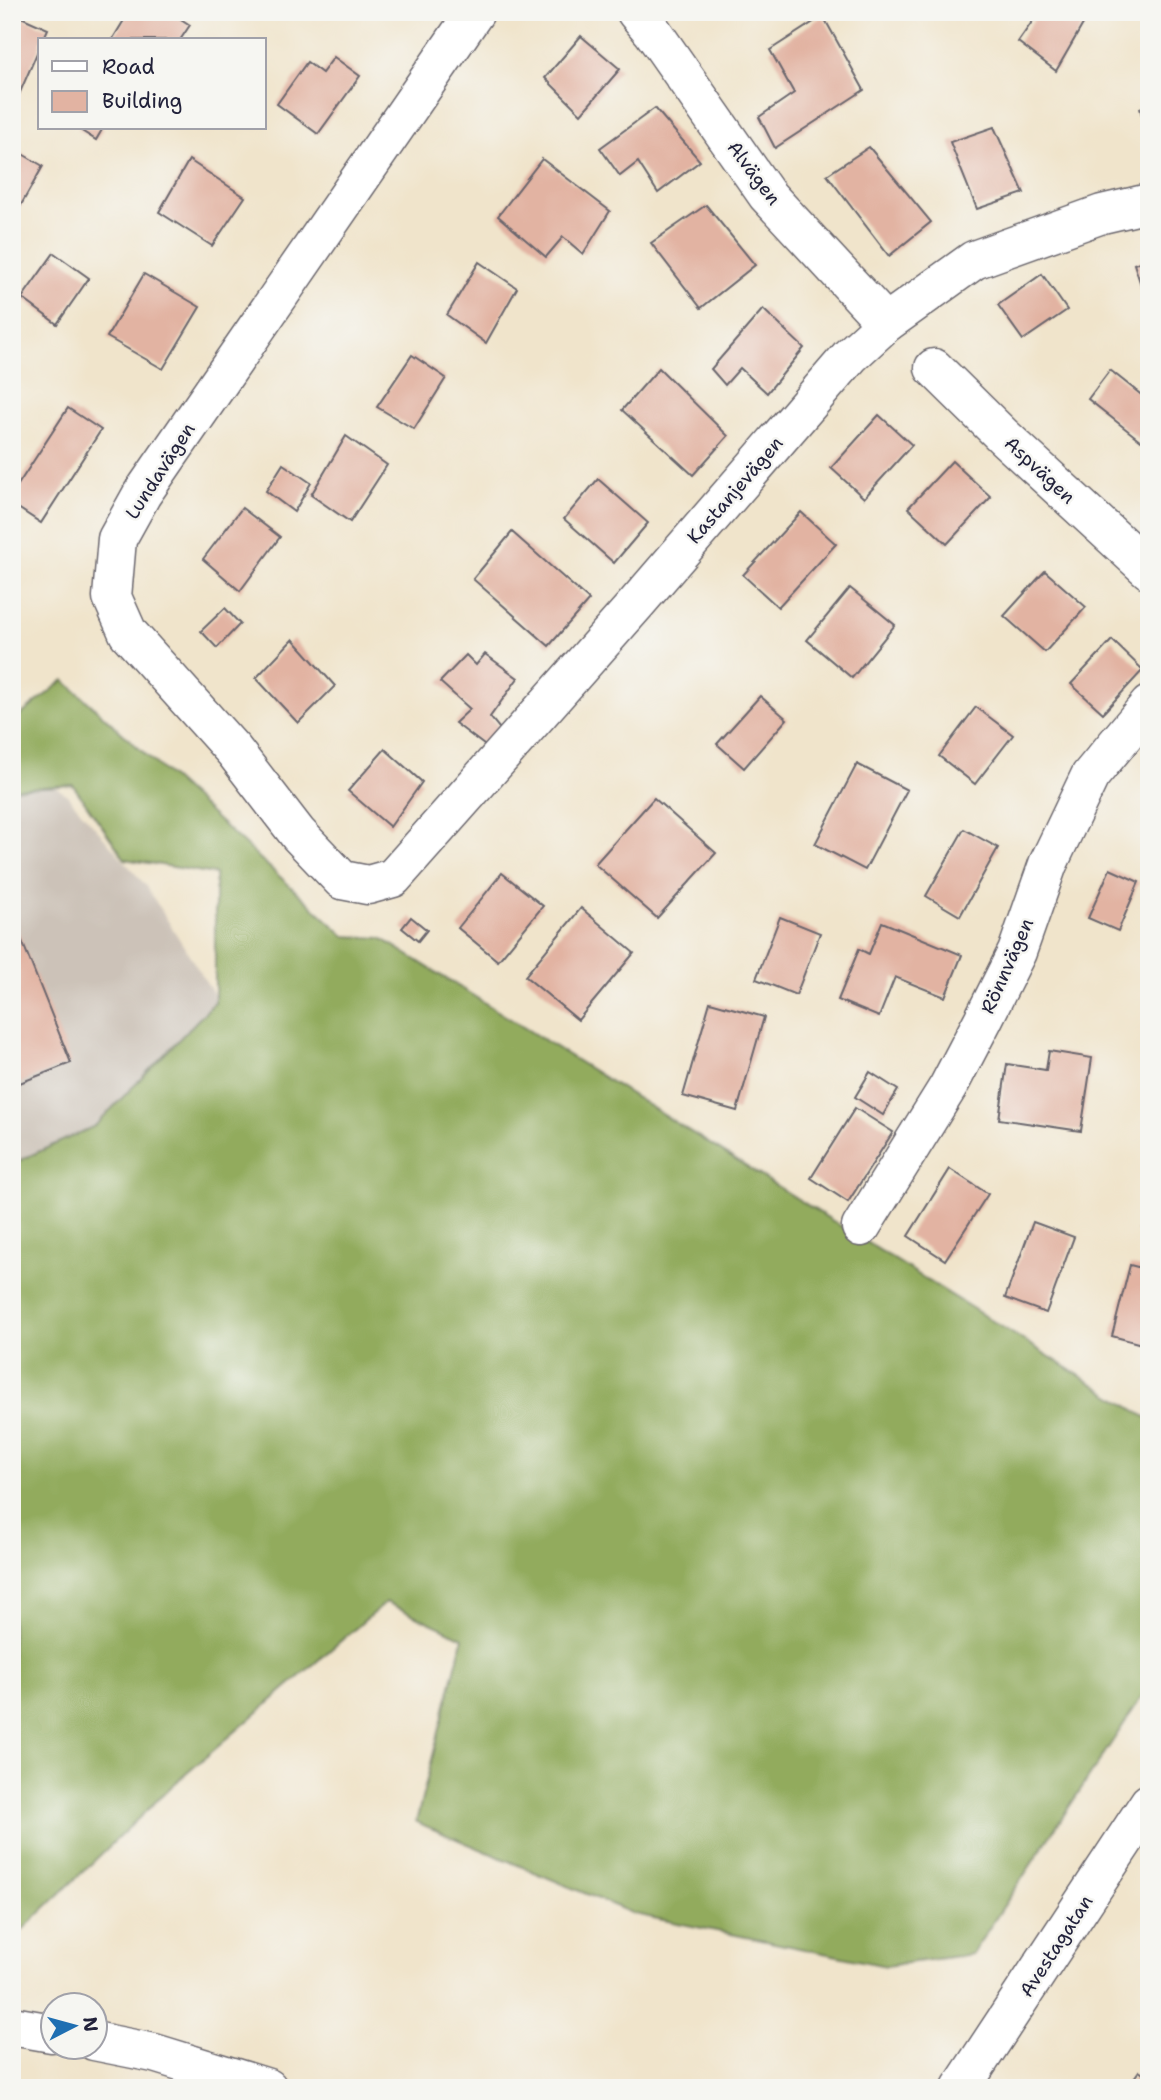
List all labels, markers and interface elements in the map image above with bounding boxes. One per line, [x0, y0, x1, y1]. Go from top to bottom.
legend [38, 38, 266, 130]
text: Road [102, 53, 155, 81]
text: Building [102, 87, 182, 115]
street label: Alvägen [722, 136, 786, 210]
street label: Lundavägen [119, 418, 201, 524]
street label: Kastanjevägen [682, 431, 788, 549]
street label: Aspvägen [999, 431, 1081, 509]
street label: Rönnvägen [975, 914, 1039, 1018]
street label: Avestagatan [1014, 1890, 1098, 2002]
north arrow [38, 1992, 108, 2062]
text: N [77, 2015, 104, 2033]

